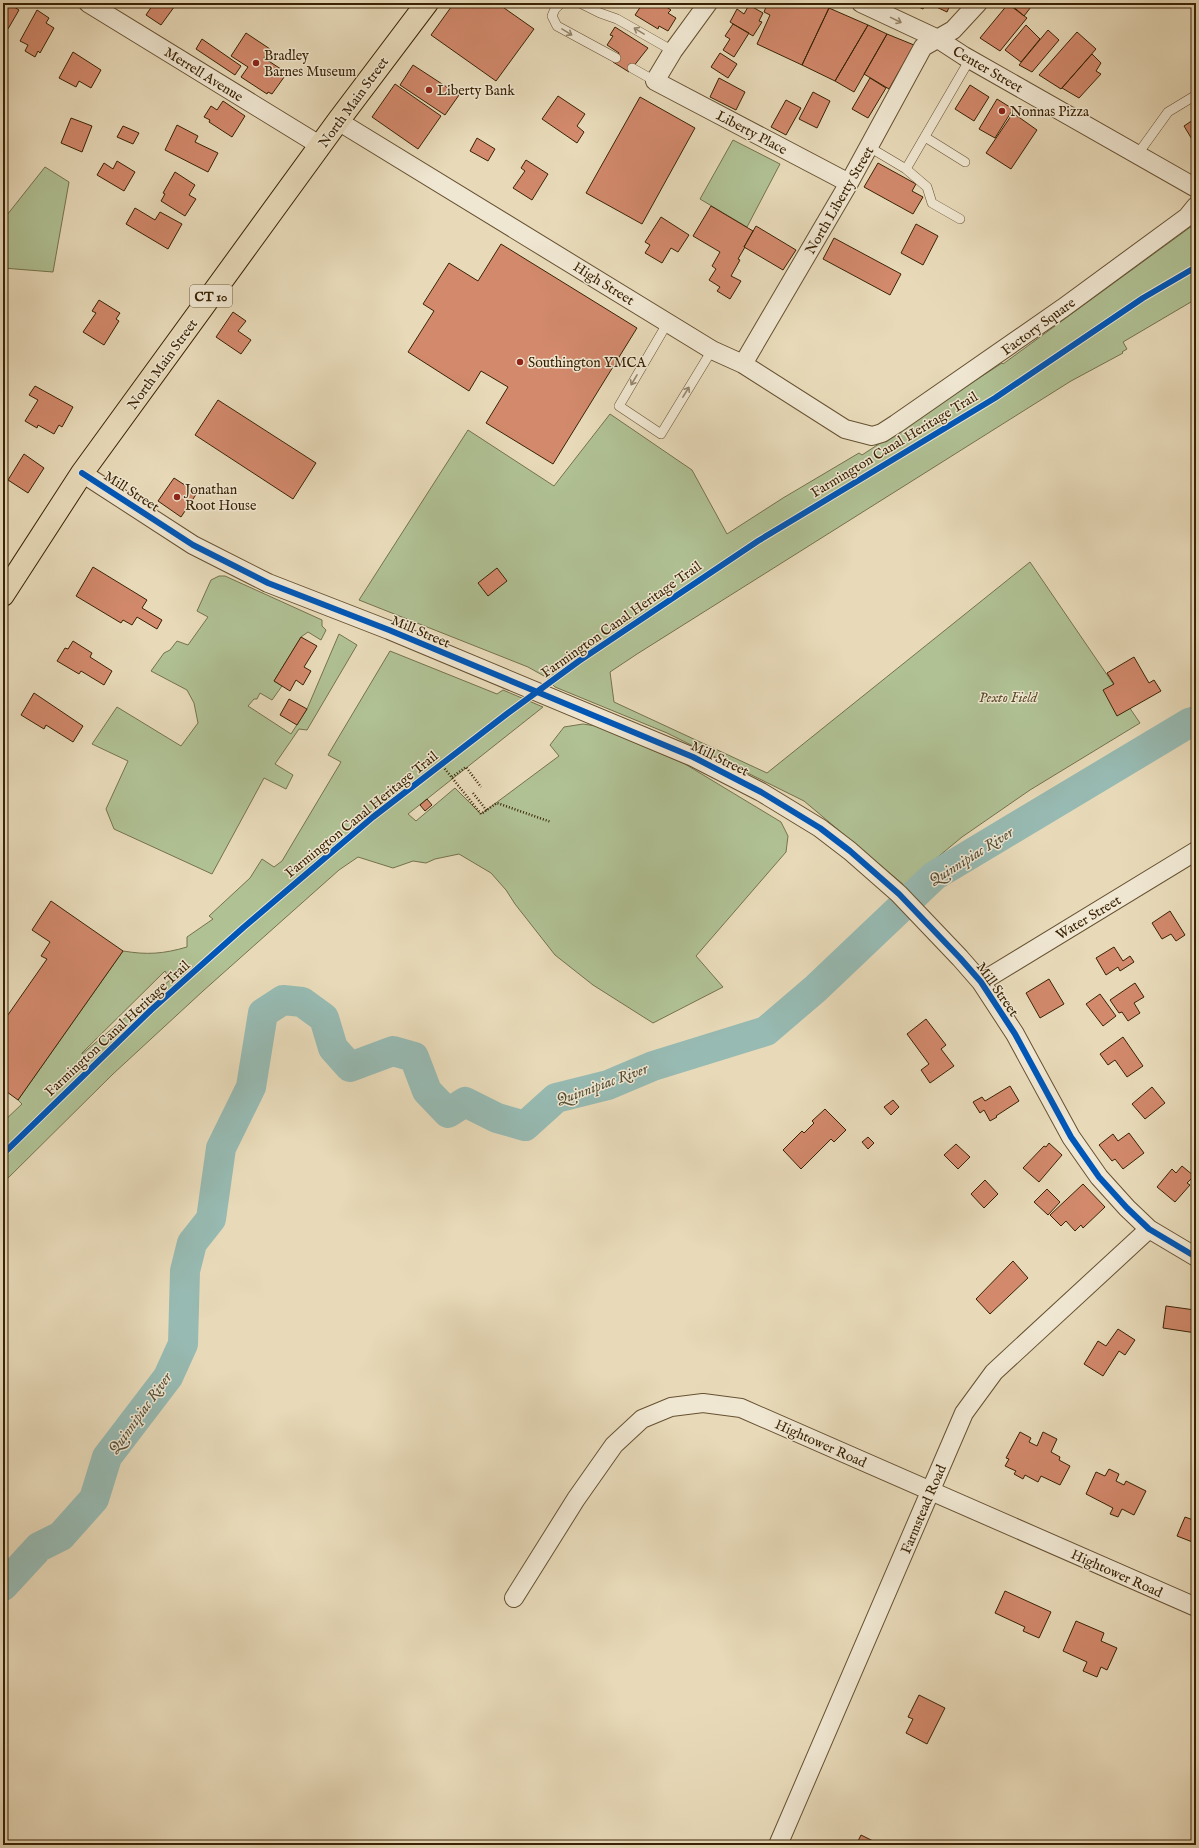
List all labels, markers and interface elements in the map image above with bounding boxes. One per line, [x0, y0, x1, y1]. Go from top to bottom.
one-way arrow [890, 17, 902, 24]
one-way arrow [633, 27, 645, 35]
one-way arrow [561, 29, 573, 37]
street label: Merrell Avenue [161, 43, 247, 107]
street label: Center Street [949, 43, 1026, 97]
place label: Bradley Barnes Museum [264, 47, 356, 81]
street label: North Main Street [315, 53, 393, 152]
marker: Bradley Barnes Museum [251, 58, 261, 68]
place label: Liberty Bank [437, 82, 515, 100]
marker: Liberty Bank [424, 85, 434, 95]
place label: Nonnas Pizza [1010, 103, 1090, 121]
marker: Nonnas Pizza [997, 106, 1007, 116]
street label: Liberty Place [713, 107, 791, 159]
street label: North Liberty Street [802, 143, 878, 258]
street label: High Street [570, 258, 638, 310]
road number: CT 10 [190, 285, 232, 307]
street label: Factory Square [998, 294, 1080, 360]
street label: North Main Street [124, 315, 202, 414]
place label: Southington YMCA [528, 354, 647, 372]
marker: Southington YMCA [515, 357, 525, 367]
one-way arrow [630, 374, 638, 386]
one-way arrow [683, 386, 691, 398]
street label: Farmington Canal Heritage Trail [808, 388, 981, 502]
street label: Mill Street [100, 467, 163, 516]
place label: Jonathan Root House [183, 481, 257, 515]
marker: Jonathan Root House [172, 492, 182, 502]
street label: Farmington Canal Heritage Trail [538, 557, 705, 682]
street label: Mill Street [388, 611, 453, 652]
park label: Pexto Field [979, 689, 1038, 707]
street label: Mill Street [688, 737, 752, 781]
street label: Farmington Canal Heritage Trail [281, 747, 442, 882]
water label: Quinnipiac River [926, 822, 1018, 890]
street label: Water Street [1053, 891, 1124, 944]
street label: Farmington Canal Heritage Trail [41, 957, 194, 1101]
street label: Mill Street [972, 959, 1023, 1020]
water label: Quinnipiac River [554, 1059, 651, 1110]
water label: Quinnipiac River [104, 1368, 177, 1458]
street label: Hightower Road [772, 1416, 870, 1472]
street label: Farmstead Road [897, 1462, 951, 1557]
street label: Hightower Road [1068, 1546, 1166, 1602]

